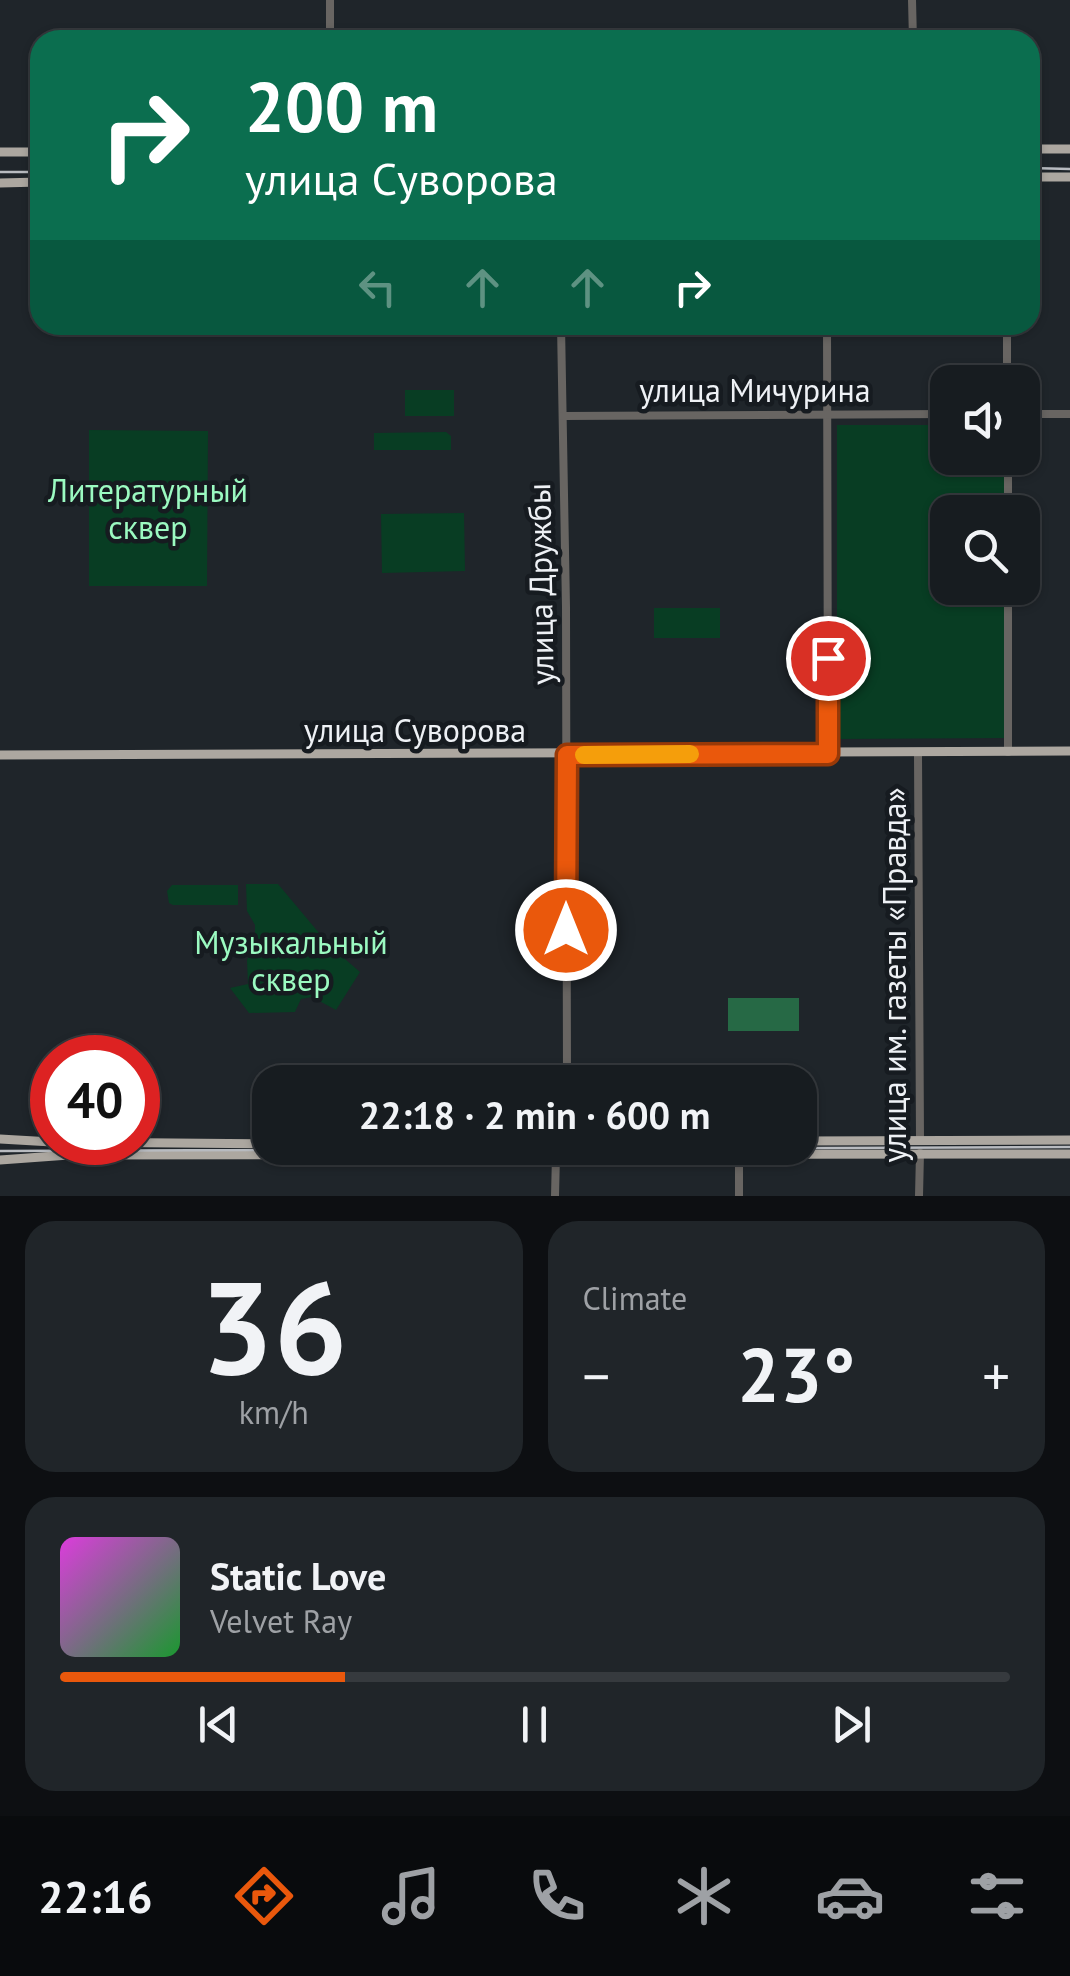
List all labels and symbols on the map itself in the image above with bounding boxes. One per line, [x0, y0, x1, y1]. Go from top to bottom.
street label: улица Мичурина [639, 369, 871, 411]
park label: Литературный сквер [47, 469, 248, 548]
street label: улица Дружбы [517, 483, 563, 685]
pin [786, 616, 871, 701]
street label: улица Суворова [304, 709, 526, 751]
street label: улица им. газеты «Правда» [873, 787, 915, 1163]
position arrow [514, 878, 618, 982]
park label: Музыкальный сквер [194, 921, 388, 1000]
speed limit sign: 40 [30, 1035, 160, 1165]

